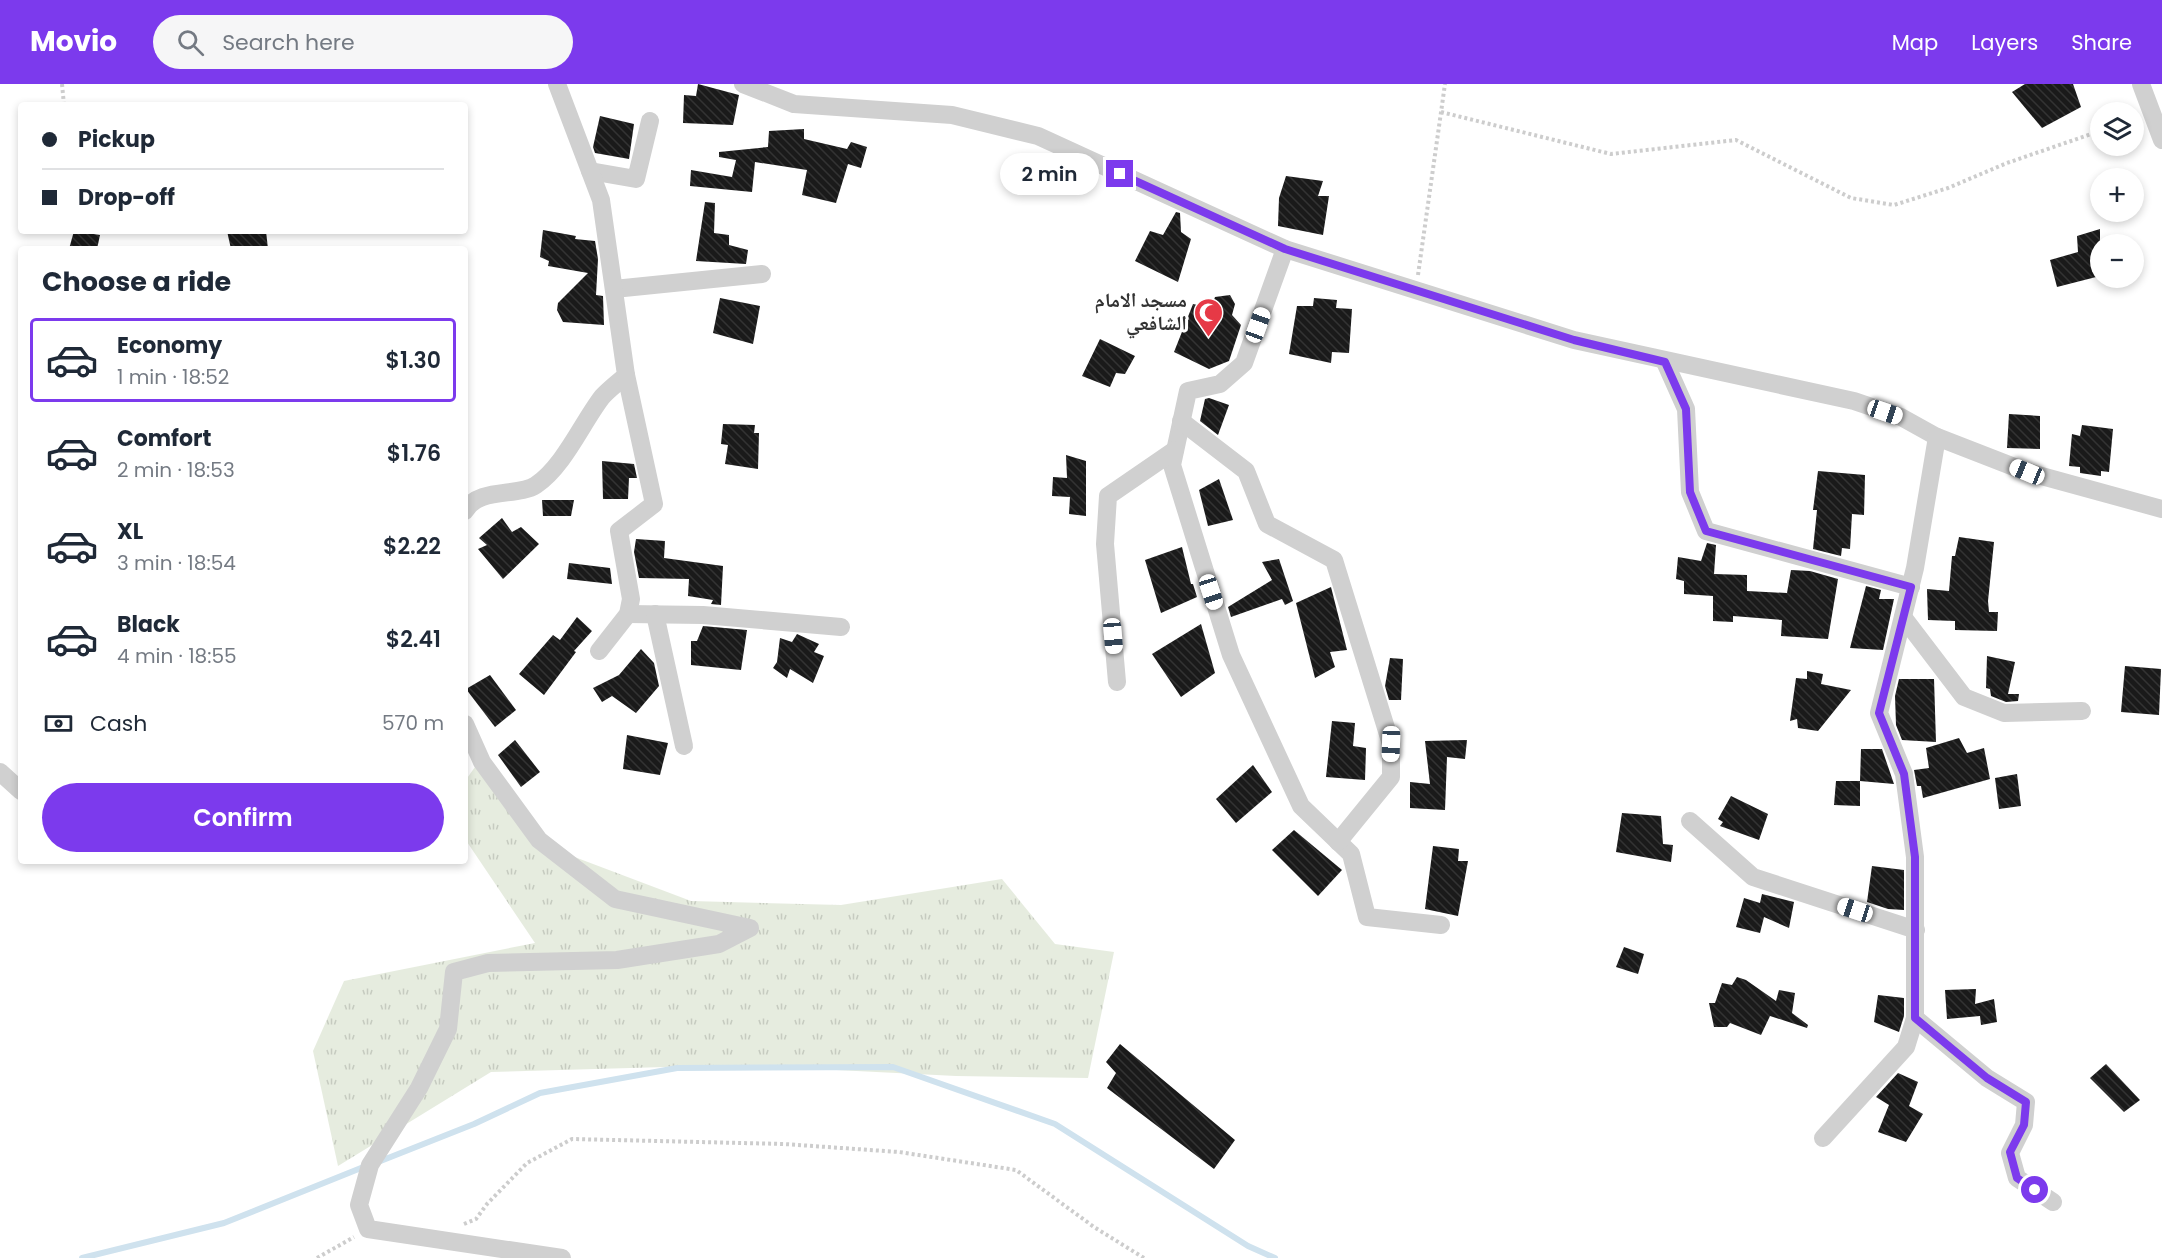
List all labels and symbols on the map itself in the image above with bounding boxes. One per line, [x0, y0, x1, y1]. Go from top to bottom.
callout: 2 min [1000, 153, 1099, 195]
route end [1106, 160, 1133, 187]
place label: مسجد الامام الشافعي [1095, 286, 1187, 339]
mosque icon: مسجد الامام الشافعي [1192, 296, 1224, 338]
car [1243, 305, 1273, 345]
car [1865, 398, 1905, 426]
car [2007, 457, 2047, 487]
car [1197, 572, 1225, 612]
car [1102, 617, 1124, 655]
car [1381, 726, 1401, 762]
car [1835, 896, 1875, 924]
route start [2021, 1176, 2048, 1203]

